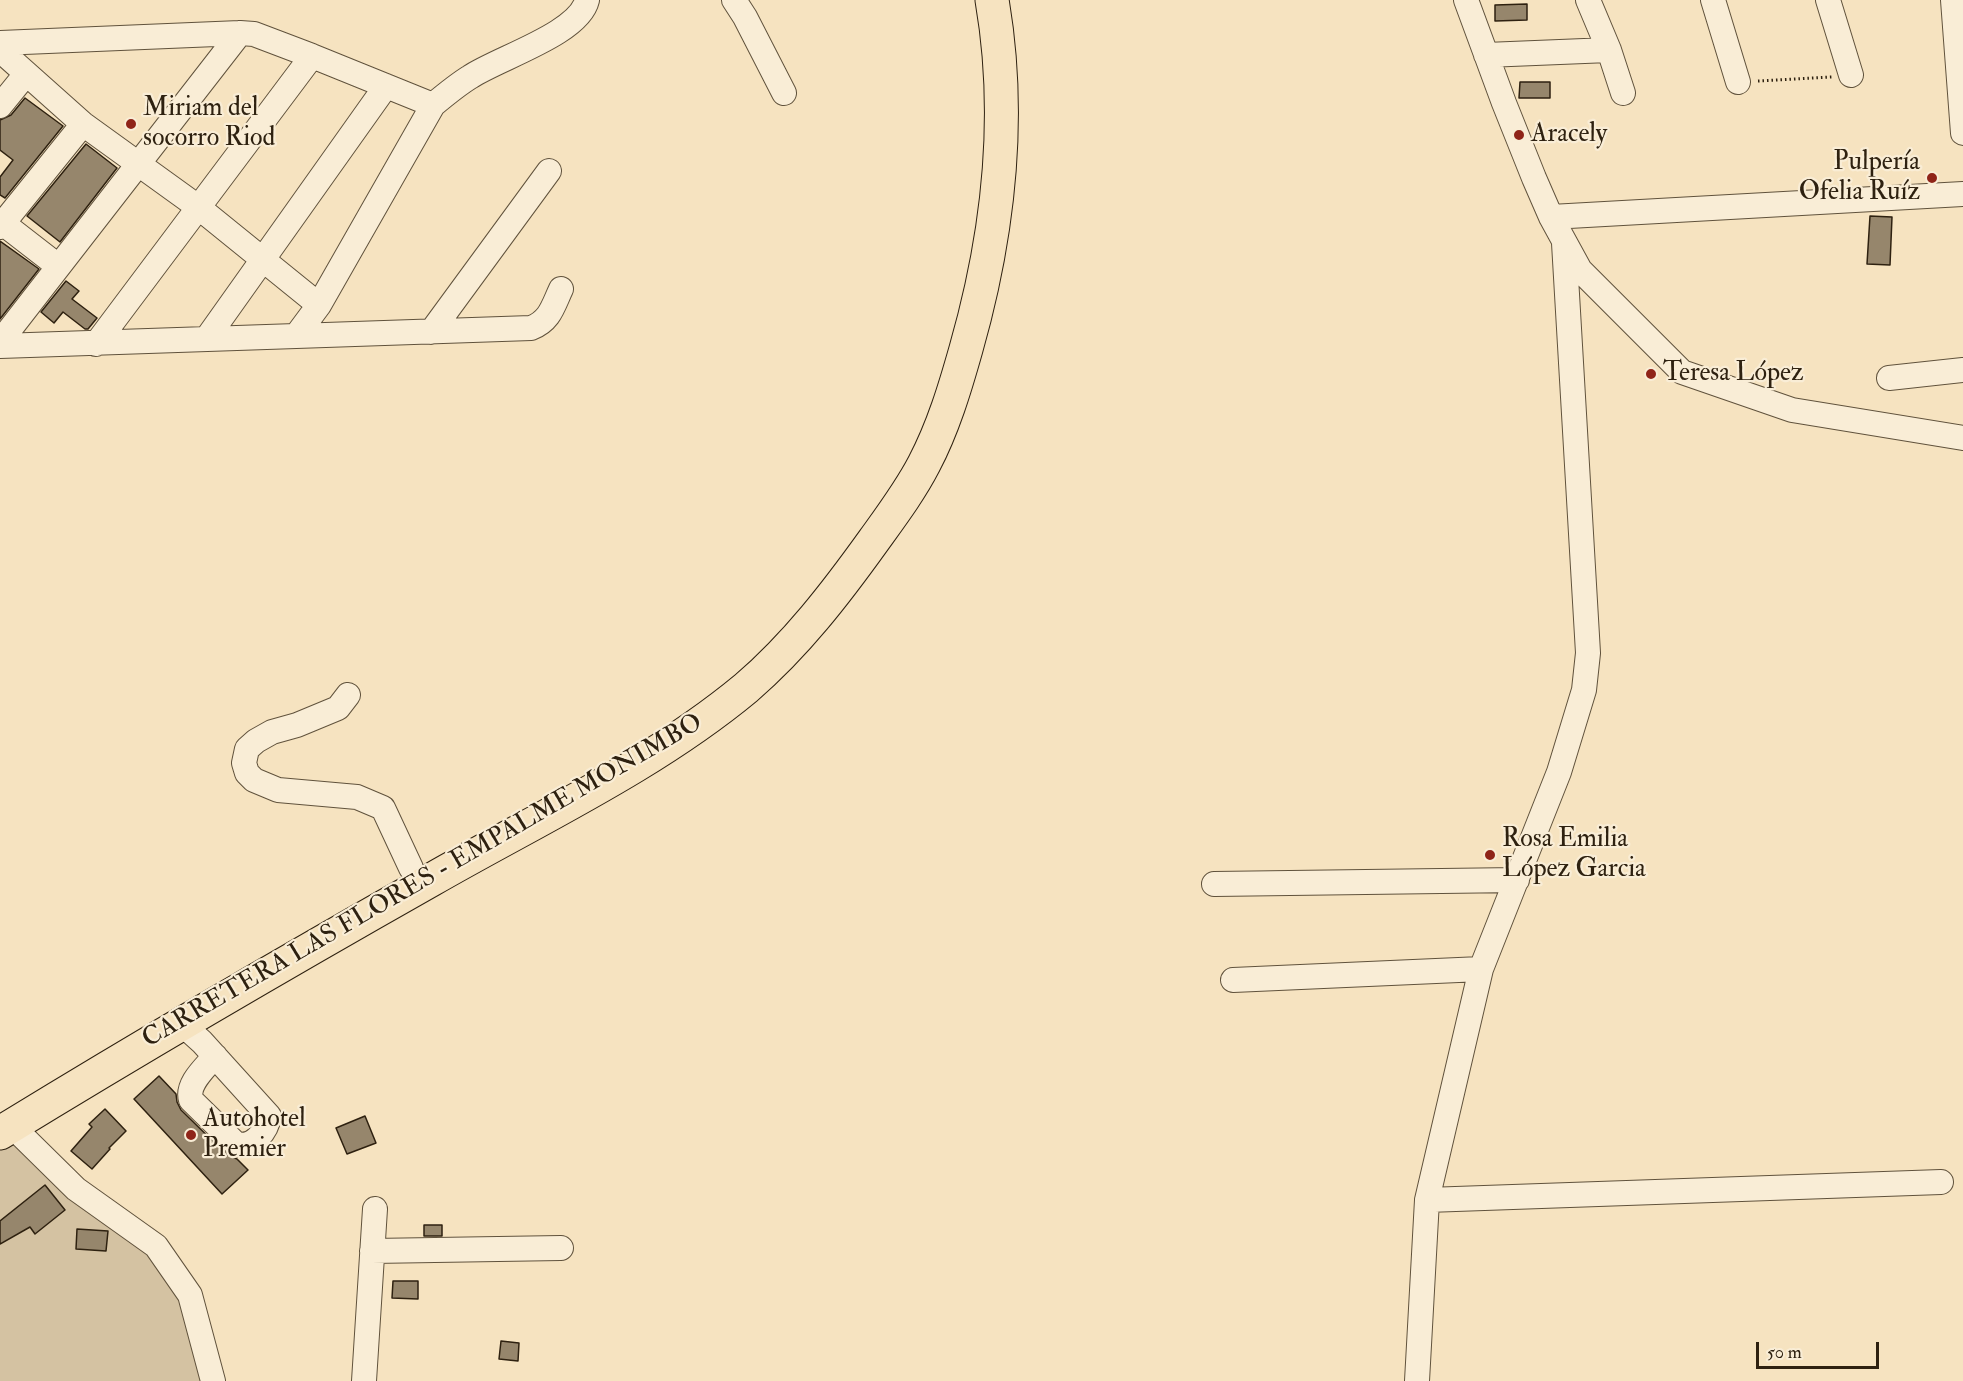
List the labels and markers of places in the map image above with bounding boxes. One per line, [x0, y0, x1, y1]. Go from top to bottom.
place label: Miriam del socorro Riod [143, 93, 275, 154]
marker: Miriam del socorro Riod [124, 117, 138, 131]
place label: Aracely [1531, 119, 1607, 151]
marker: Aracely [1512, 128, 1526, 142]
place label: Pulpería Ofelia Ruíz [1799, 147, 1920, 208]
marker: Pulpería Ofelia Ruíz [1925, 171, 1939, 185]
place label: Teresa López [1663, 358, 1803, 390]
marker: Teresa López [1644, 367, 1658, 381]
place label: Rosa Emilia López Garcia [1502, 824, 1646, 886]
marker: Rosa Emilia López Garcia [1483, 848, 1497, 862]
place label: Autohotel Premier [203, 1104, 306, 1166]
marker: Autohotel Premier [184, 1128, 198, 1142]

